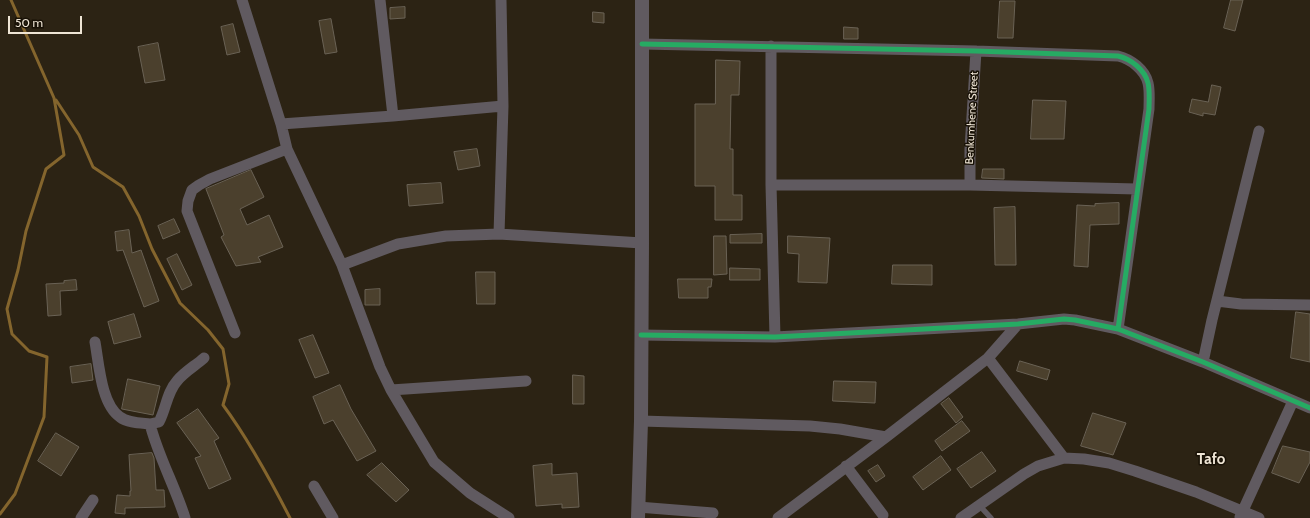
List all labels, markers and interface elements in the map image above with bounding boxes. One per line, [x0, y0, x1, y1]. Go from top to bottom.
scale bar [10, 8, 84, 34]
text: 50 m [15, 15, 43, 30]
street label: Benkumhene Street [963, 71, 981, 165]
district label: Tafo [1197, 451, 1225, 469]

